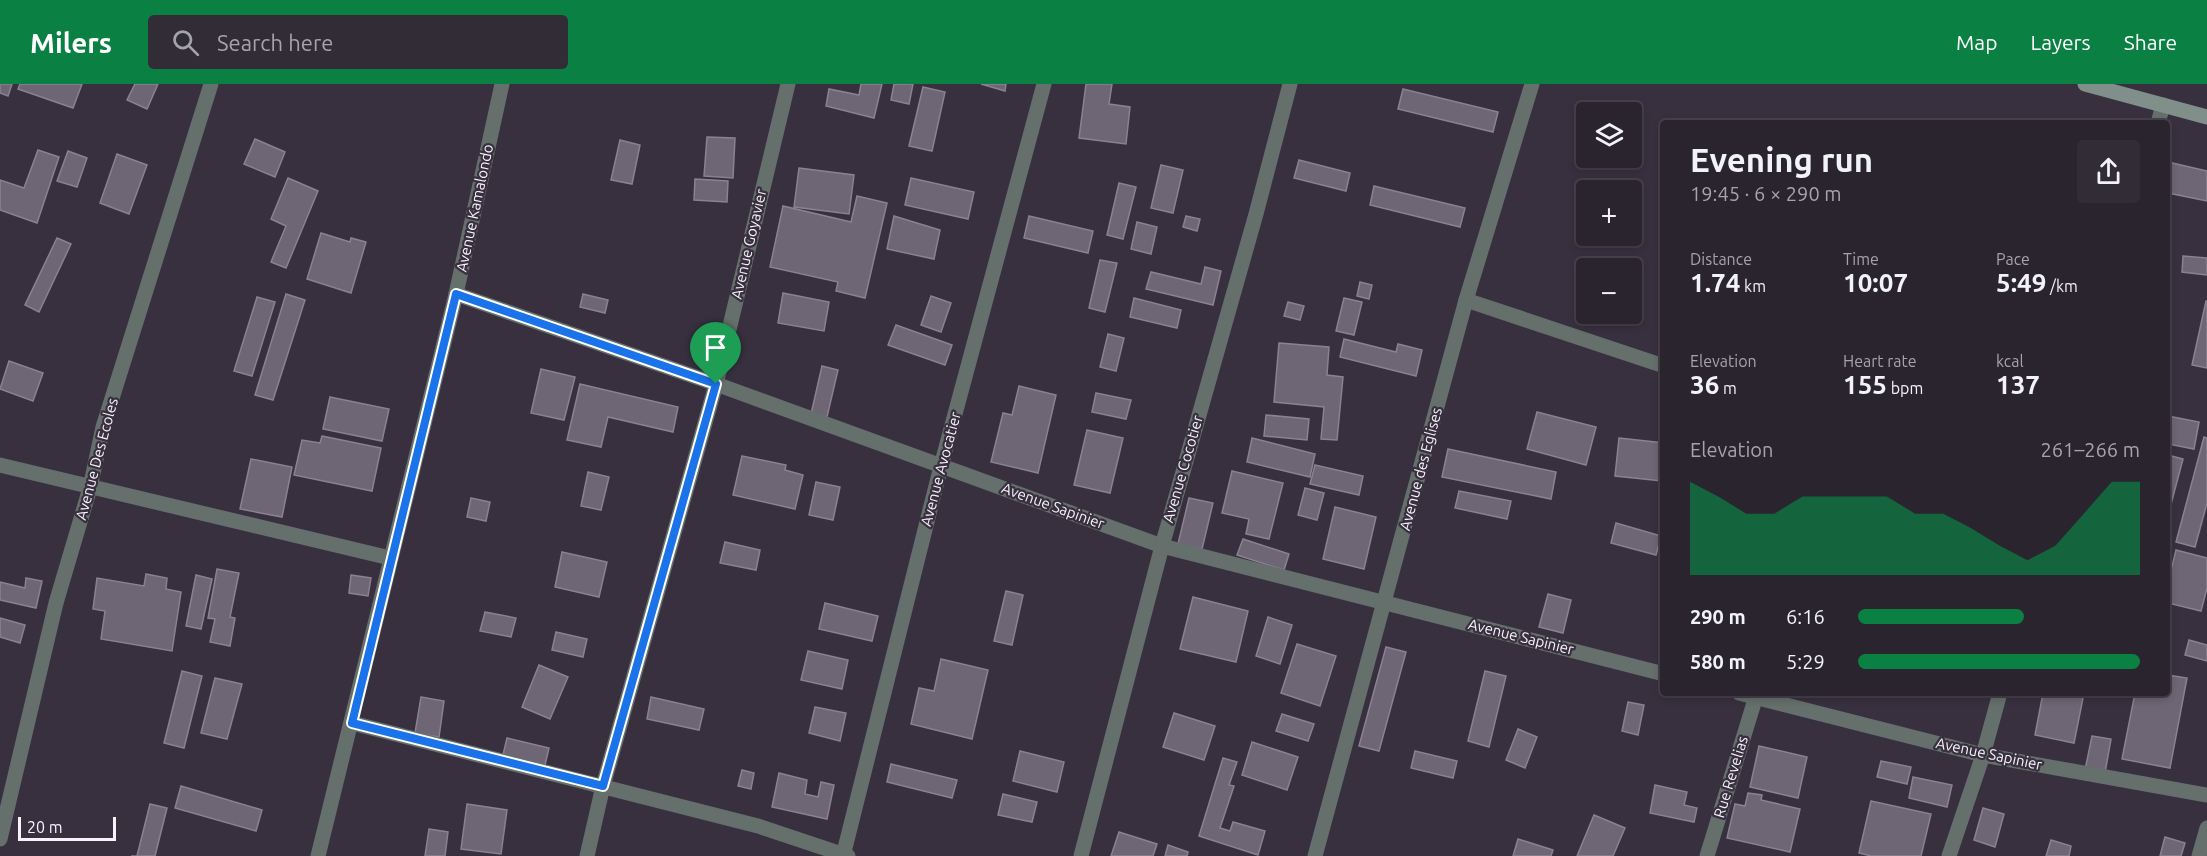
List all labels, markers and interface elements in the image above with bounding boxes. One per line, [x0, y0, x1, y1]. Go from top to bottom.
search box [148, 15, 568, 69]
icon: search [169, 26, 202, 59]
text: Milers [30, 27, 112, 58]
text: Search here [217, 30, 333, 55]
text: Map [1956, 30, 1997, 54]
text: Layers [2030, 30, 2091, 54]
text: Share [2124, 30, 2177, 54]
map controls [1576, 102, 1642, 324]
button: layers [1576, 102, 1642, 168]
button: share [2077, 140, 2140, 203]
text: Evening run [1690, 141, 1873, 178]
street label: Avenue Kamalondo [453, 142, 496, 273]
button: + [1576, 180, 1642, 246]
text: 19:45 · 6 × 290 m [1690, 182, 1842, 205]
street label: Avenue Goyavier [728, 187, 770, 301]
text: Distance [1690, 250, 1752, 268]
text: Time [1843, 250, 1879, 268]
text: Pace [1996, 250, 2030, 268]
button: − [1576, 258, 1642, 324]
text: 1.74 [1690, 268, 1740, 297]
text: 10:07 [1843, 268, 1908, 297]
text: 5:49 [1996, 268, 2046, 297]
text: km [1740, 277, 1766, 295]
text: /km [2046, 277, 2078, 295]
pin [690, 322, 741, 384]
icon: arrive [699, 331, 732, 364]
text: Elevation [1690, 352, 1757, 370]
text: Heart rate [1843, 352, 1917, 370]
text: kcal [1996, 352, 2024, 370]
text: 36 [1690, 370, 1719, 399]
text: 155 [1843, 370, 1887, 399]
text: 137 [1996, 370, 2040, 399]
text: m [1719, 379, 1737, 397]
text: bpm [1887, 379, 1923, 397]
street label: Avenue Des Ecoles [72, 396, 121, 522]
street label: Avenue des Eglises [1396, 405, 1445, 532]
street label: Avenue Avocatier [917, 410, 964, 528]
street label: Avenue Cocotier [1159, 413, 1206, 525]
text: Elevation [1690, 438, 1773, 461]
text: 261–266 m [2041, 438, 2140, 461]
street label: Avenue Sapinier [999, 479, 1107, 532]
text: 290 m [1690, 605, 1746, 628]
text: 6:16 [1786, 605, 1825, 628]
street label: Avenue Sapinier [1467, 615, 1576, 658]
text: 580 m [1690, 650, 1746, 673]
text: 5:29 [1786, 650, 1825, 673]
street label: Rue Revelias [1710, 734, 1751, 820]
street label: Avenue Sapinier [1934, 734, 2044, 773]
scale bar [18, 814, 116, 842]
text: 20 m [27, 818, 63, 836]

